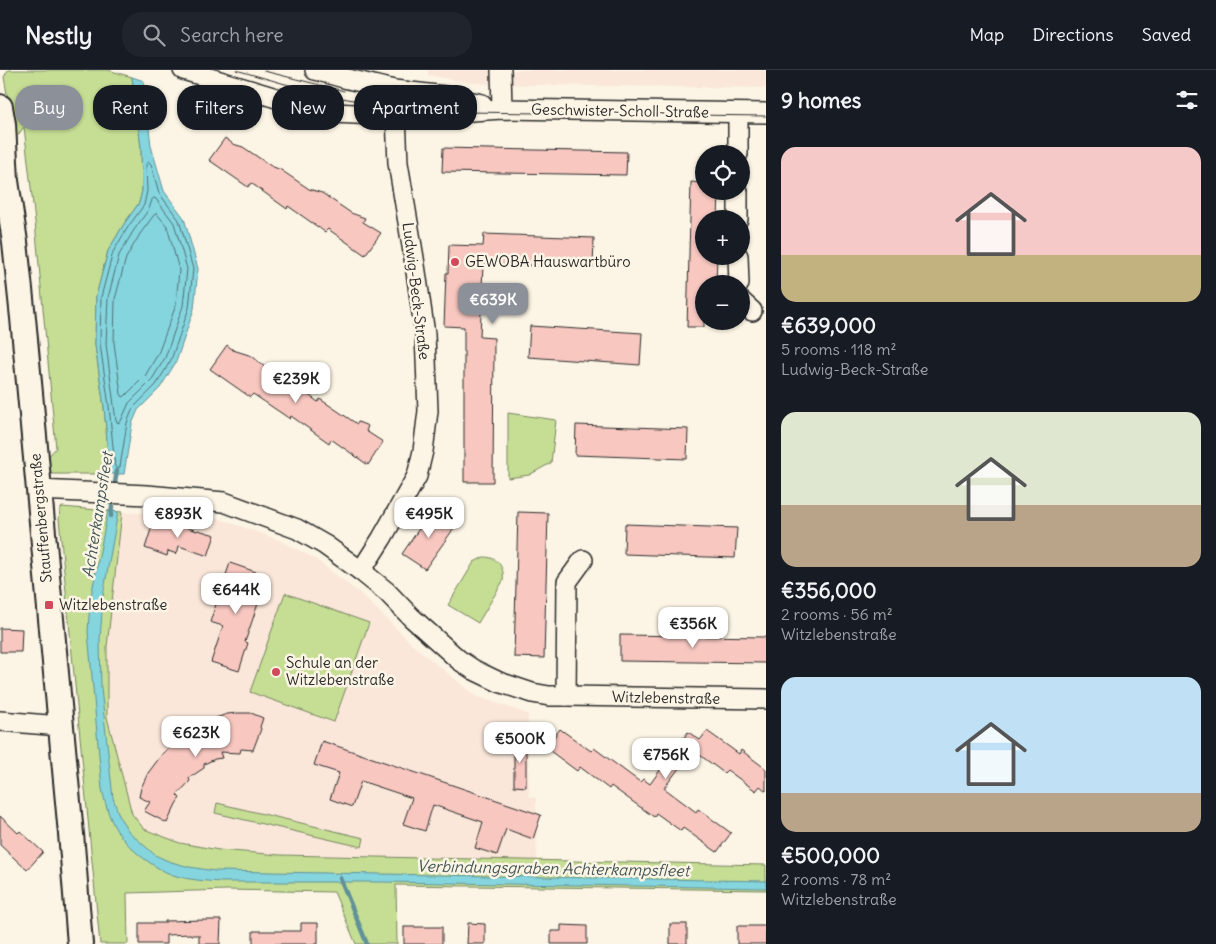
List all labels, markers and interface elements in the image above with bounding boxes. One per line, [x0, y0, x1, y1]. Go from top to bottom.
search box [122, 12, 472, 57]
text: Nestly [25, 20, 92, 50]
icon: search [140, 21, 168, 49]
text: Search here [180, 23, 283, 47]
text: Map [969, 23, 1004, 46]
text: Directions [1032, 23, 1114, 46]
text: Saved [1142, 23, 1191, 46]
chip: Buy [15, 85, 83, 130]
chip: Rent [93, 85, 167, 130]
chip: Filters [177, 85, 262, 130]
chip: New [272, 85, 344, 130]
chip: Apartment [354, 85, 477, 130]
icon: filters [1173, 86, 1201, 114]
text: 9 homes [781, 87, 861, 114]
street label: Geschwister-Scholl-Straße [531, 99, 709, 122]
map controls [695, 145, 750, 330]
button: locate [695, 145, 750, 200]
icon: home [946, 179, 1036, 269]
button: + [695, 210, 750, 265]
street label: Ludwig-Beck-Straße [399, 221, 434, 361]
place label: GEWOBA Hauswartbüro [465, 252, 631, 271]
marker: GEWOBA Hauswartbüro [449, 256, 461, 268]
button: − [695, 275, 750, 330]
pin: €639K [458, 282, 528, 325]
text: €639K [469, 289, 517, 309]
text: €639,000 [781, 312, 876, 339]
text: 5 rooms · 118 m² [781, 339, 897, 359]
text: Ludwig-Beck-Straße [781, 359, 928, 379]
pin: €239K [261, 362, 331, 404]
text: €239K [272, 368, 320, 388]
icon: home [946, 444, 1036, 534]
water label: Achterkampsfleet [77, 448, 117, 579]
street label: Stauffenbergstraße [25, 452, 56, 584]
pin: €893K [143, 496, 213, 539]
pin: €495K [394, 496, 464, 539]
text: €893K [154, 503, 202, 523]
text: €495K [405, 503, 453, 523]
pin: €644K [201, 572, 271, 615]
text: €356,000 [781, 577, 877, 604]
text: €644K [212, 579, 260, 599]
place label: Witzlebenstraße [59, 595, 167, 614]
marker: Witzlebenstraße [43, 599, 55, 611]
text: 2 rooms · 56 m² [781, 604, 893, 624]
pin: €356K [658, 606, 728, 649]
text: €356K [669, 613, 717, 633]
text: Witzlebenstraße [781, 624, 897, 644]
place label: Schule an der Witzlebenstraße [286, 653, 394, 689]
marker: Schule an der Witzlebenstraße [270, 666, 282, 678]
street label: Witzlebenstraße [612, 687, 720, 708]
icon: home [946, 709, 1036, 799]
pin: €623K [161, 716, 231, 758]
text: €623K [172, 722, 220, 742]
pin: €500K [485, 722, 555, 764]
text: €500K [495, 728, 545, 748]
pin: €756K [631, 738, 701, 780]
text: €756K [643, 744, 689, 764]
text: €500,000 [781, 842, 880, 869]
water label: Verbindungsgraben Achterkampsfleet [417, 856, 692, 880]
text: 2 rooms · 78 m² [781, 869, 891, 889]
text: Witzlebenstraße [781, 889, 897, 909]

